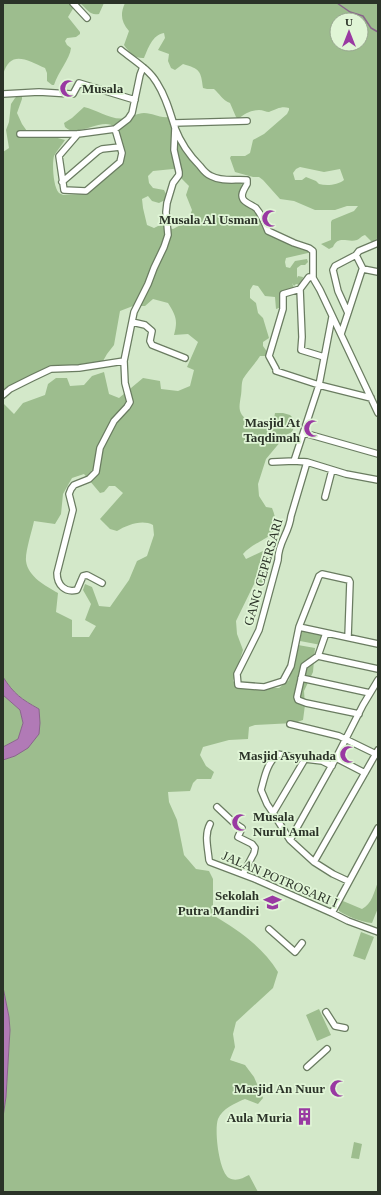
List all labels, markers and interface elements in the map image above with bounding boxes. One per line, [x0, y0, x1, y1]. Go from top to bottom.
north arrow [329, 12, 369, 52]
text: U [345, 16, 353, 28]
mosque icon: Musala [59, 78, 79, 98]
place label: Musala [82, 81, 124, 96]
mosque icon: Musala Al Usman [261, 209, 281, 229]
place label: Musala Al Usman [159, 212, 259, 227]
place label: Masjid At Taqdimah [243, 415, 301, 445]
mosque icon: Masjid At Taqdimah [303, 419, 323, 439]
street label: GANG CEPERSARI [241, 517, 285, 627]
mosque icon: Masjid Asyuhada [339, 745, 359, 765]
place label: Masjid Asyuhada [239, 748, 336, 763]
place label: Musala Nurul Amal [253, 809, 319, 839]
mosque icon: Musala Nurul Amal [230, 813, 250, 833]
street label: JALAN POTROSARI I [220, 848, 340, 910]
place label: Sekolah Putra Mandiri [178, 888, 260, 918]
school or university icon: Sekolah Putra Mandiri [262, 892, 282, 912]
mosque icon: Masjid An Nuur [328, 1078, 348, 1098]
place label: Masjid An Nuur [234, 1081, 325, 1096]
building icon: Aula Muria [295, 1107, 315, 1127]
place label: Aula Muria [227, 1110, 292, 1125]

